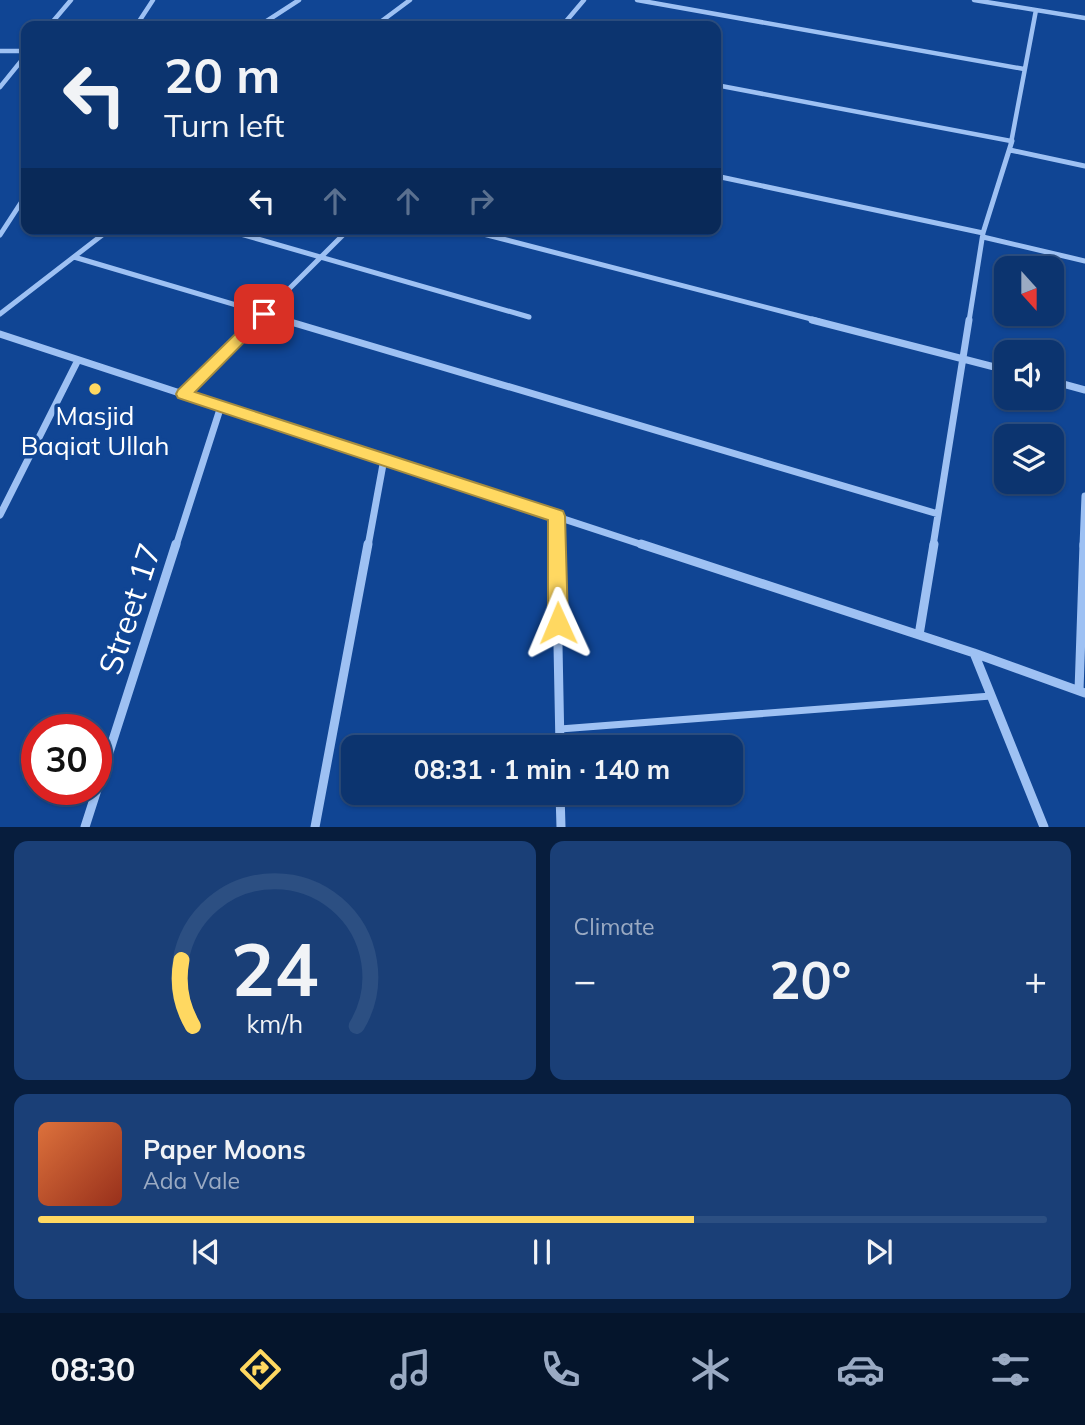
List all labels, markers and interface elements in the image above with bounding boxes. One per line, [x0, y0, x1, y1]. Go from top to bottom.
text: 20 m [164, 44, 280, 105]
icon: left [49, 49, 140, 140]
text: Turn left [164, 105, 284, 145]
icon: left [243, 182, 281, 220]
icon: ahead [316, 182, 354, 220]
icon: ahead [389, 182, 427, 220]
icon: right [462, 182, 500, 220]
north arrow [994, 256, 1064, 326]
map controls [994, 256, 1064, 494]
pin [234, 284, 294, 344]
icon: arrive [245, 295, 283, 333]
button: sound [994, 340, 1064, 410]
marker: Masjid Baqiat Ullah [87, 381, 103, 397]
place label: Masjid Baqiat Ullah [21, 399, 169, 462]
button: layers [994, 424, 1064, 494]
street label: Street 17 [89, 538, 169, 679]
position arrow [521, 586, 595, 660]
speed limit sign: 30 [21, 714, 112, 805]
text: 08:31 · 1 min · 140 m [414, 753, 670, 786]
text: Climate [574, 912, 655, 941]
text: 24 [231, 924, 318, 1015]
text: 20° [769, 947, 851, 1012]
text: − [574, 956, 596, 1004]
text: + [1024, 956, 1047, 1004]
text: km/h [246, 1008, 303, 1039]
text: Paper Moons [143, 1133, 306, 1166]
text: Ada Vale [143, 1166, 240, 1195]
icon: previous [187, 1233, 225, 1271]
icon: pause [523, 1233, 561, 1271]
icon: next [860, 1233, 898, 1271]
icon: directions [236, 1345, 285, 1394]
icon: music [386, 1345, 435, 1394]
icon: phone [536, 1345, 585, 1394]
icon: climate [686, 1345, 735, 1394]
icon: car [836, 1345, 885, 1394]
icon: filters [986, 1345, 1035, 1394]
text: 08:30 [50, 1349, 135, 1389]

